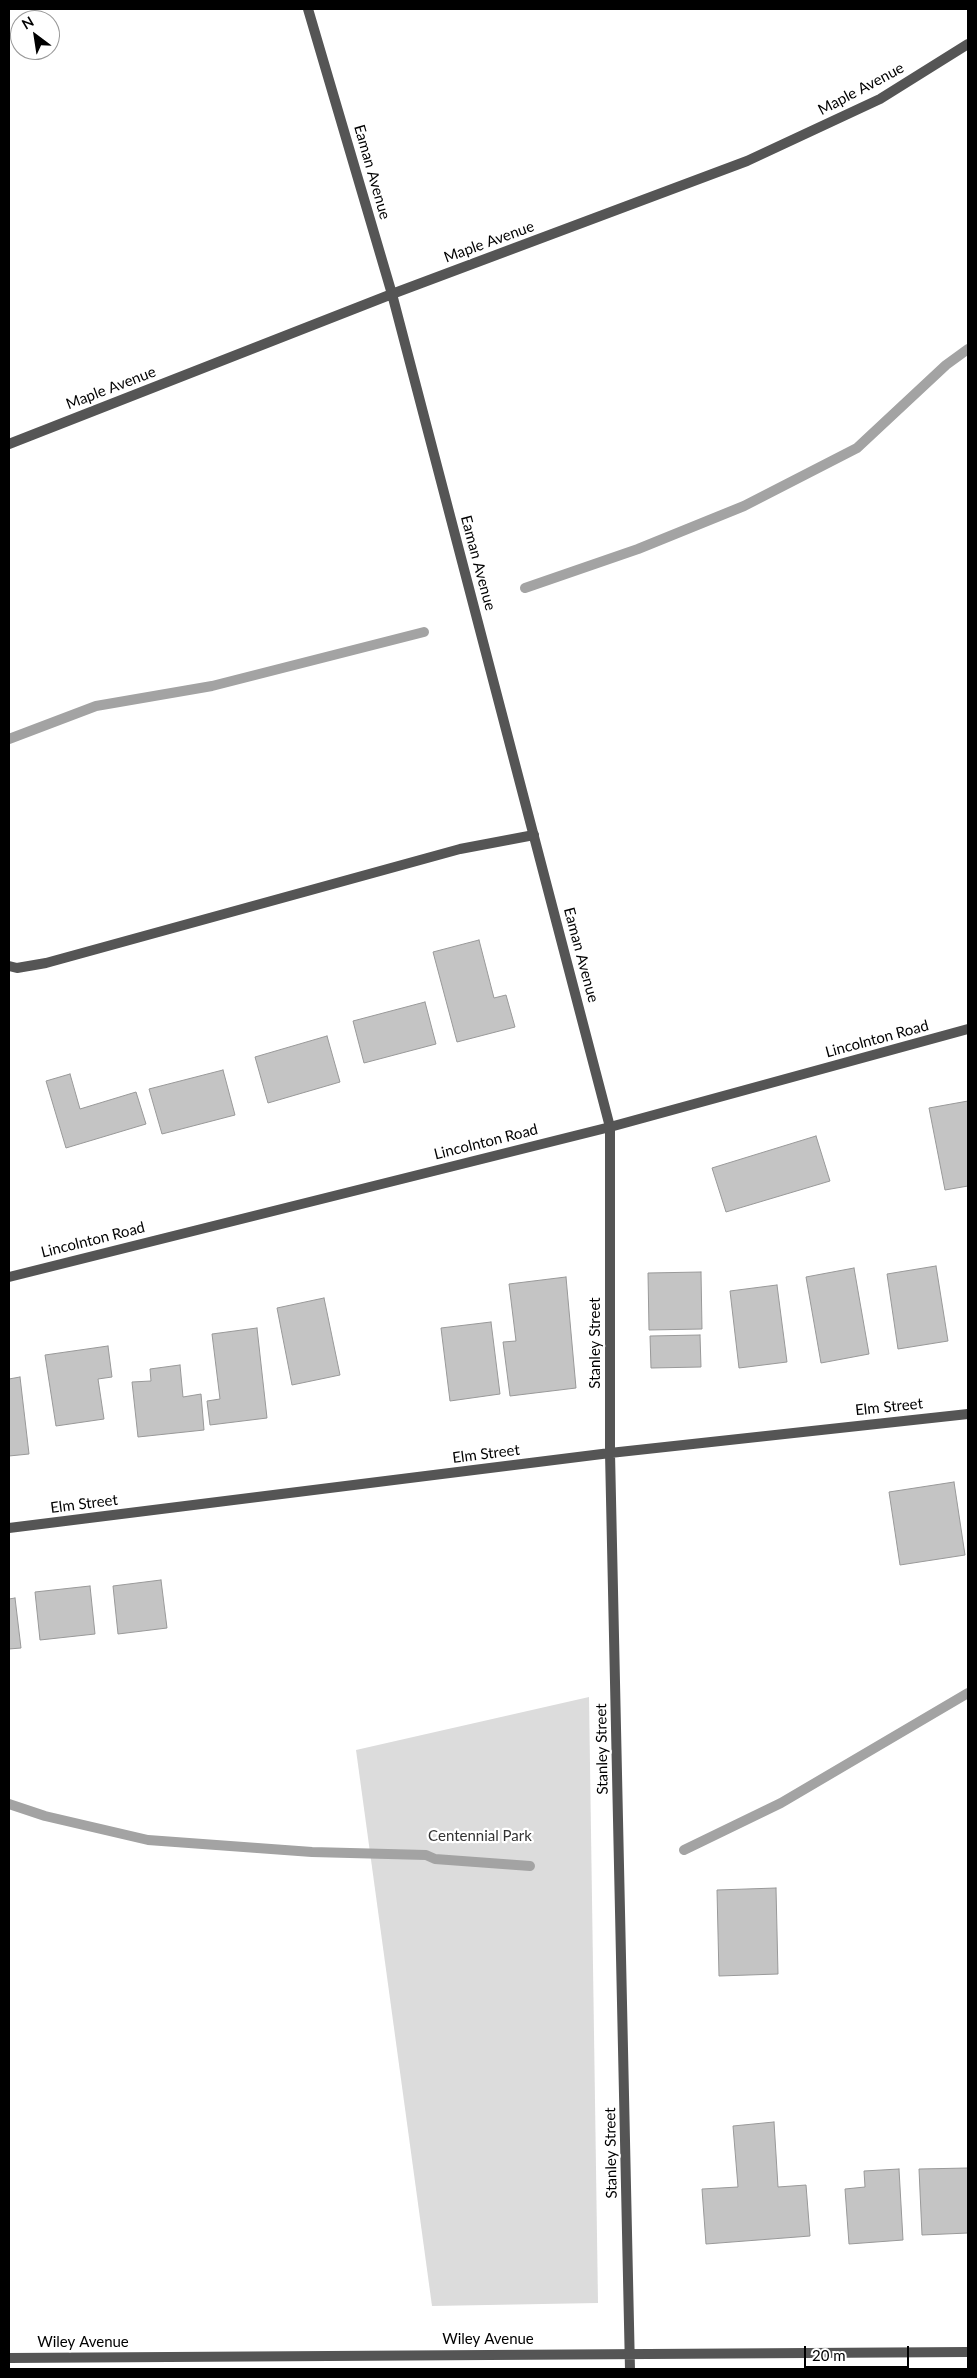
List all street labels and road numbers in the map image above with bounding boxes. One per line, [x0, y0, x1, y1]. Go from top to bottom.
street label: Maple Avenue [815, 59, 907, 119]
street label: Eaman Avenue [350, 123, 394, 221]
street label: Maple Avenue [442, 217, 536, 267]
street label: Maple Avenue [64, 363, 158, 413]
street label: Eaman Avenue [457, 513, 499, 613]
street label: Eaman Avenue [560, 905, 602, 1005]
street label: Lincolnton Road [823, 1017, 931, 1061]
street label: Lincolnton Road [432, 1120, 540, 1164]
street label: Lincolnton Road [39, 1218, 147, 1262]
street label: Stanley Street [586, 1297, 604, 1389]
street label: Elm Street [854, 1395, 924, 1419]
street label: Elm Street [451, 1441, 521, 1467]
street label: Elm Street [49, 1491, 119, 1517]
street label: Stanley Street [592, 1703, 612, 1795]
street label: Stanley Street [601, 2107, 621, 2199]
street label: Wiley Avenue [442, 2330, 534, 2348]
street label: Wiley Avenue [37, 2333, 129, 2351]

